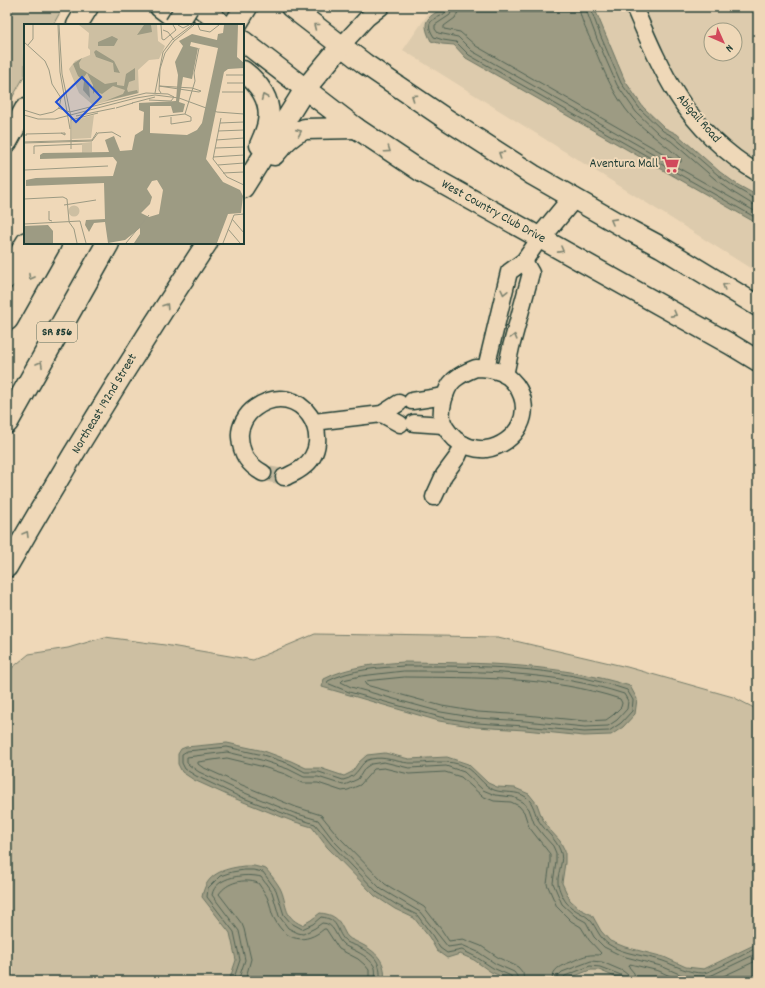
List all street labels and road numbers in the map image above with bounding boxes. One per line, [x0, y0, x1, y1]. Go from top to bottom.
street label: Abigail Road [671, 90, 725, 148]
street label: West Country Club Drive [437, 175, 549, 249]
road number: SR 856 [37, 322, 77, 342]
street label: Northeast 192nd Street [67, 350, 143, 458]

